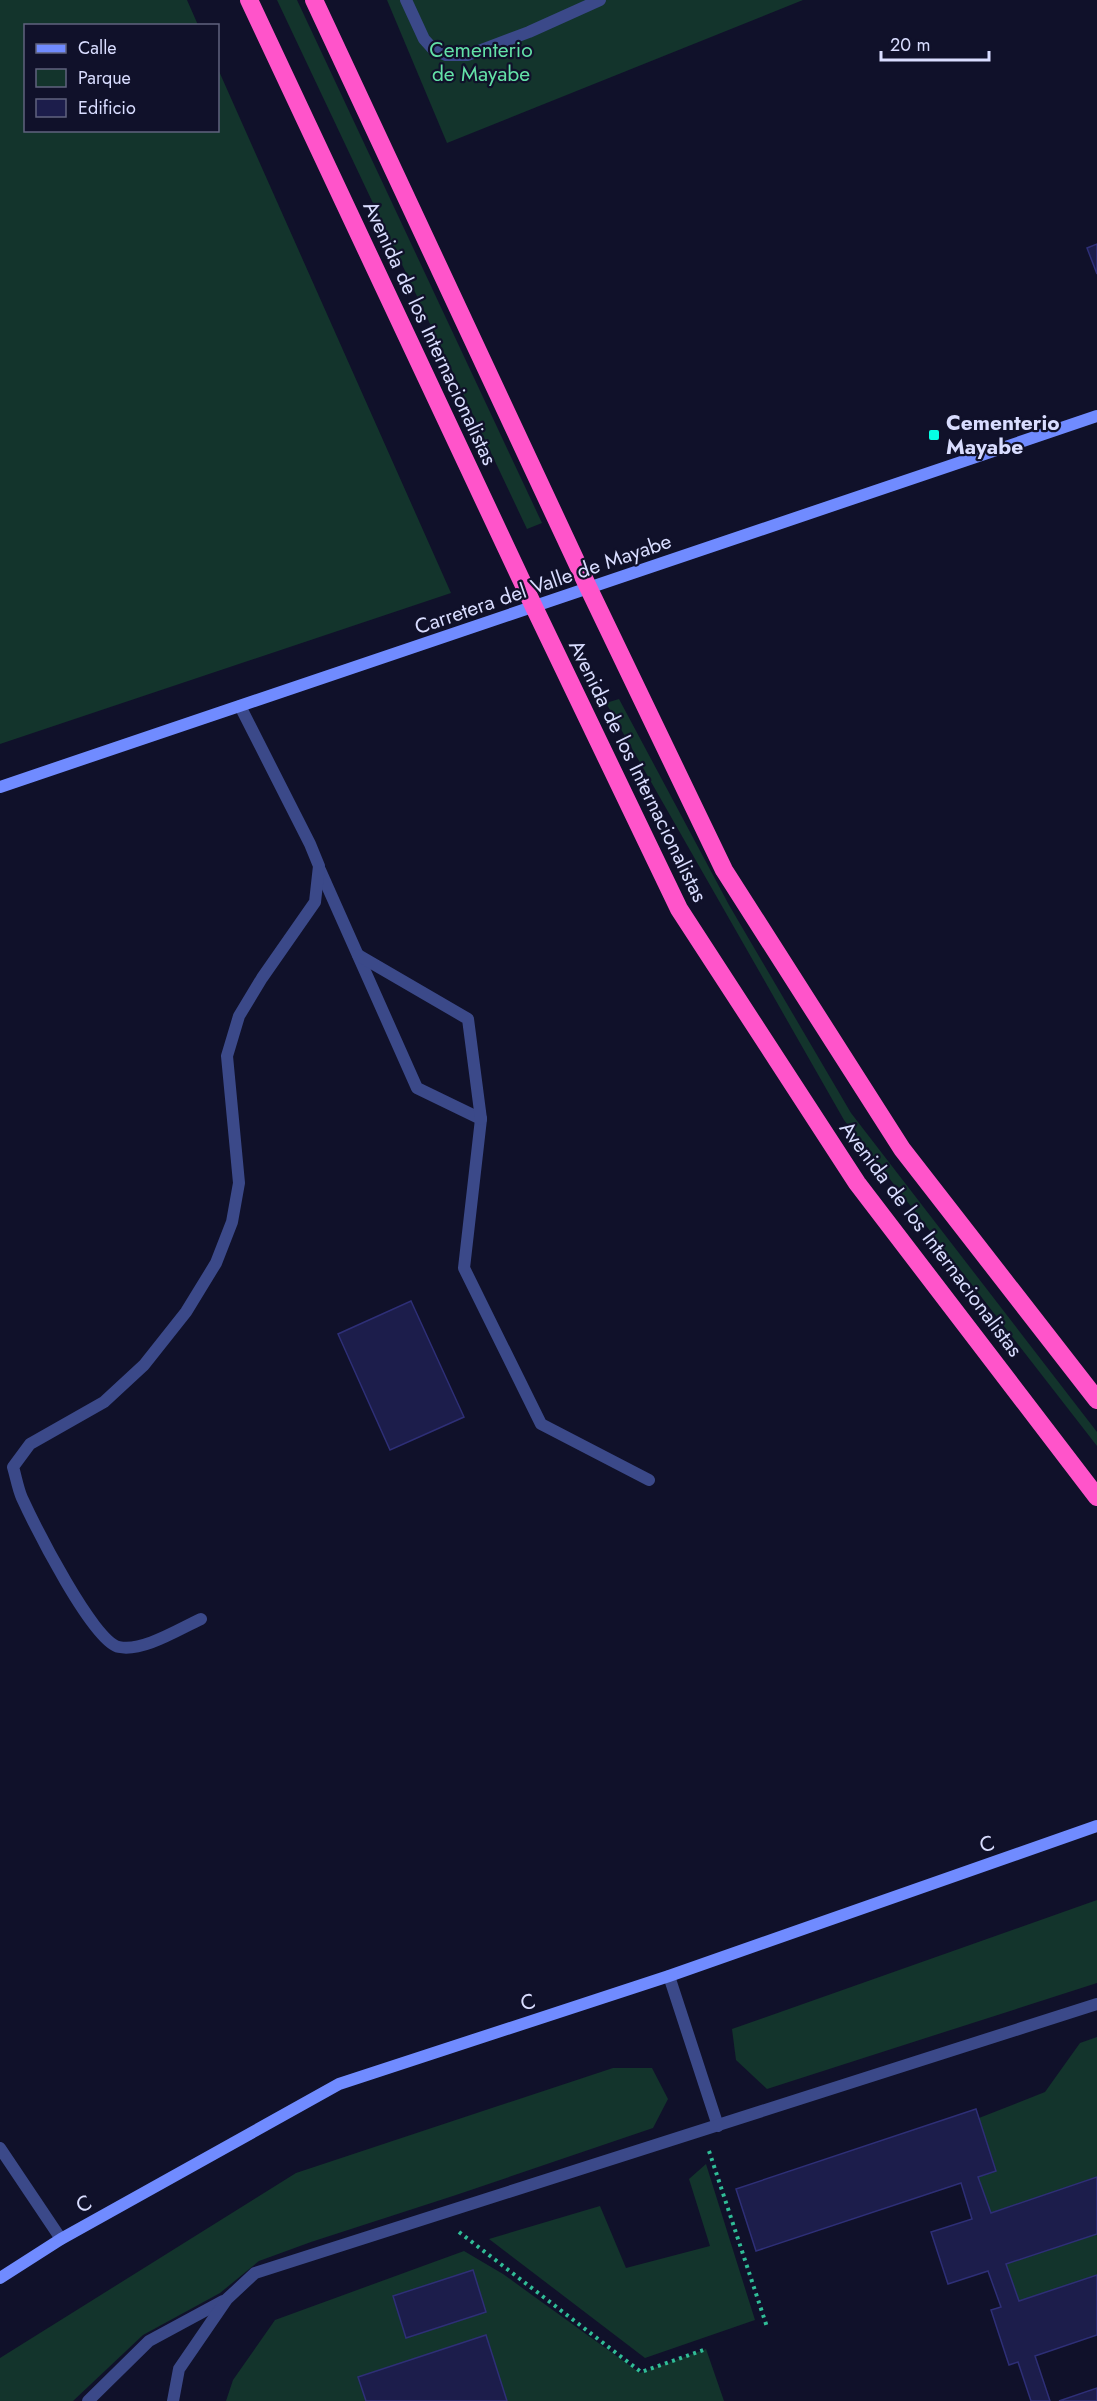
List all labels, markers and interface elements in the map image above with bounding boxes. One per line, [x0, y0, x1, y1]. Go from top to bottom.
legend [24, 24, 219, 132]
scale bar [881, 24, 989, 62]
text: 20 m [890, 32, 930, 58]
text: Calle [78, 35, 117, 61]
park label: Cementerio de Mayabe [429, 35, 533, 89]
text: Parque [78, 65, 131, 91]
text: Edificio [78, 95, 136, 121]
street label: Avenida de los Internacionalistas [355, 196, 505, 470]
place label: Cementerio Mayabe [946, 408, 1060, 462]
marker: Cementerio Mayabe [927, 428, 941, 442]
street label: Carretera del Valle de Mayabe [411, 526, 676, 642]
street label: Avenida de los Internacionalistas [561, 635, 715, 907]
street label: Avenida de los Internacionalistas [832, 1115, 1030, 1363]
street label: C [975, 1827, 999, 1861]
street label: C [517, 1986, 539, 2018]
street label: C [70, 2187, 98, 2221]

